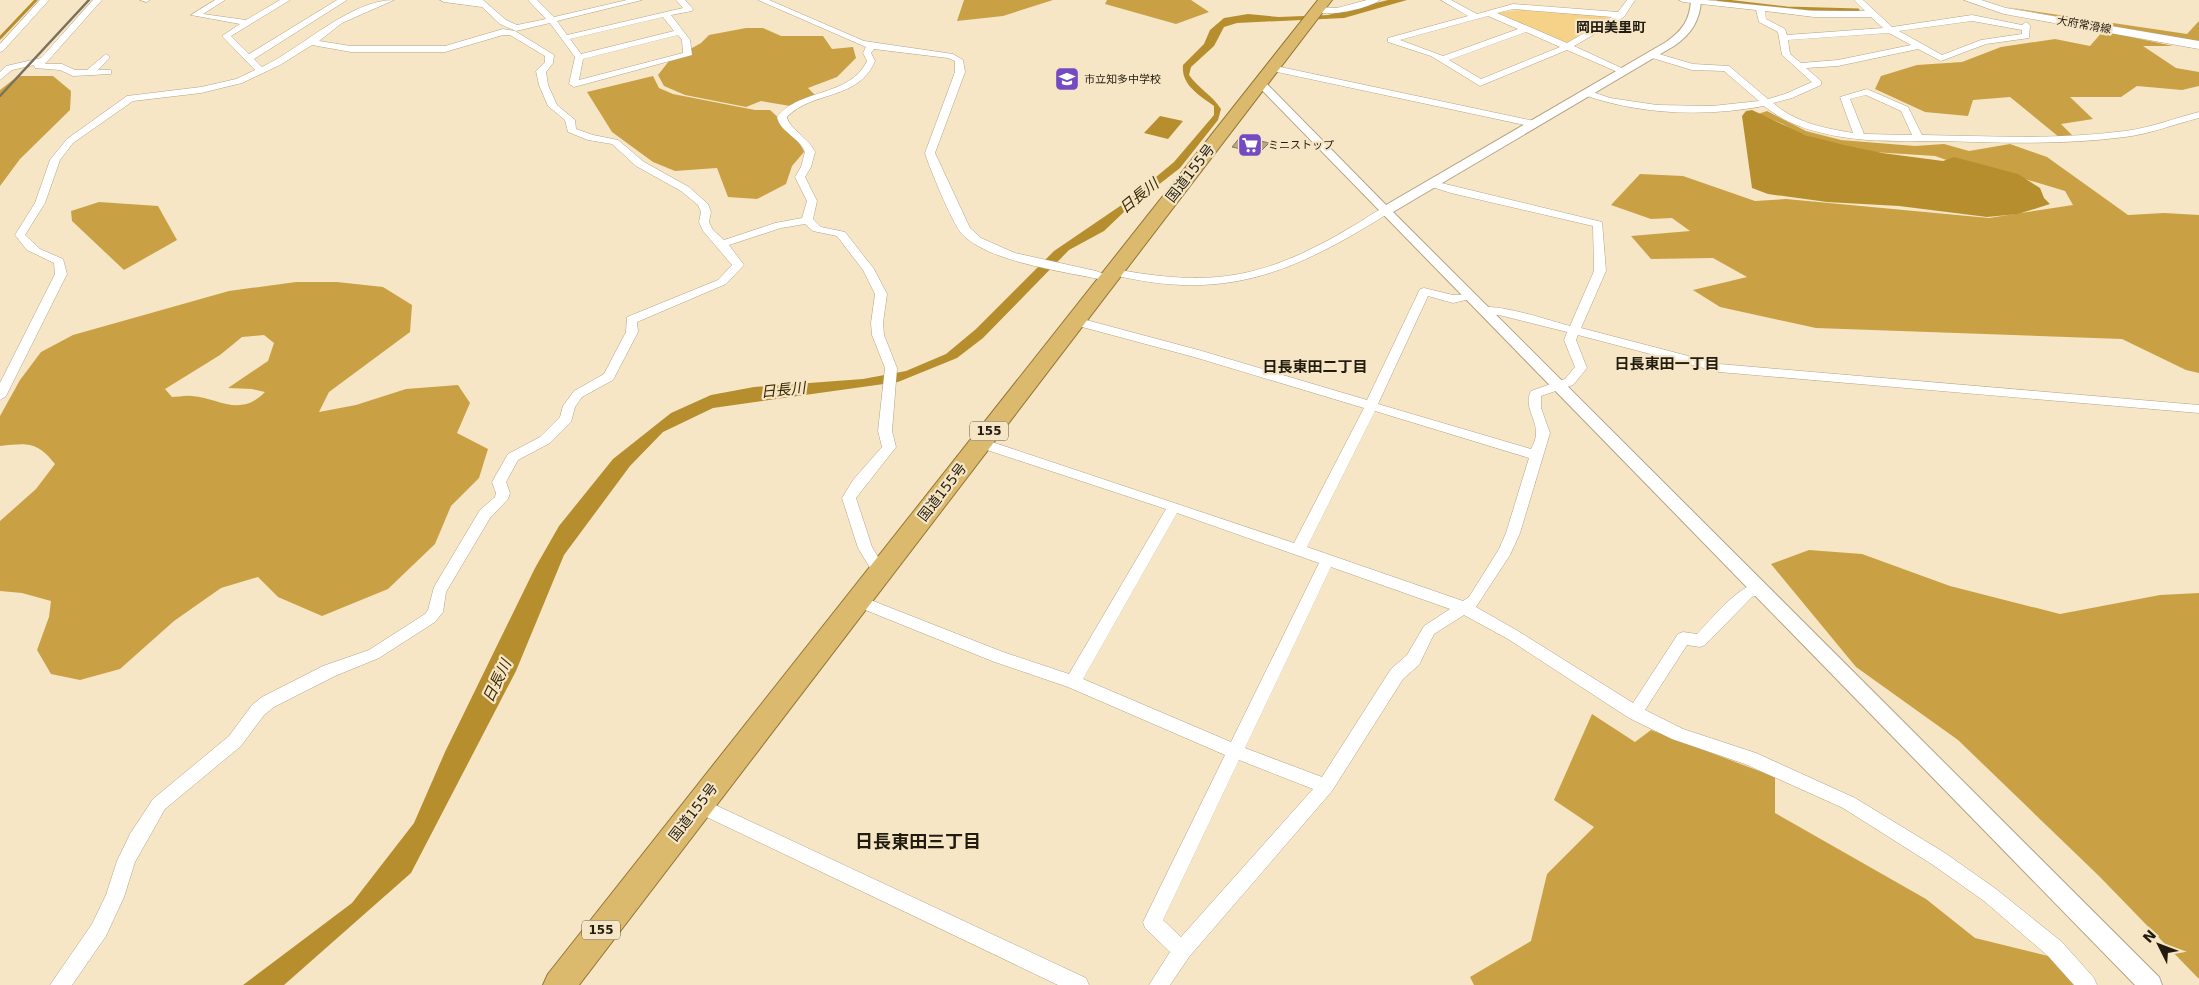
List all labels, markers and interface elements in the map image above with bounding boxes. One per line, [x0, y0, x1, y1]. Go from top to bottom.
street label: 大府常滑線 [2056, 14, 2112, 36]
district label: 岡田美里町 [1576, 19, 1646, 35]
school or university icon: 市立知多中学校 [1054, 66, 1080, 92]
place label: 市立知多中学校 [1084, 73, 1161, 86]
supermarket icon: ミニストップ [1237, 132, 1263, 158]
place label: ミニストップ [1268, 139, 1334, 152]
street label: 国道155号 [1163, 141, 1217, 205]
water label: 日長川 [1116, 174, 1164, 217]
district label: 日長東田一丁目 [1614, 355, 1720, 373]
district label: 日長東田二丁目 [1262, 358, 1368, 376]
water label: 日長川 [760, 378, 808, 401]
road number: 155 [970, 422, 1008, 441]
street label: 国道155号 [915, 460, 969, 524]
water label: 日長川 [479, 655, 516, 705]
street label: 国道155号 [666, 780, 720, 844]
district label: 日長東田三丁目 [855, 831, 981, 852]
road number: 155 [582, 920, 620, 940]
north arrow [2134, 920, 2184, 970]
text: N [2139, 927, 2159, 946]

